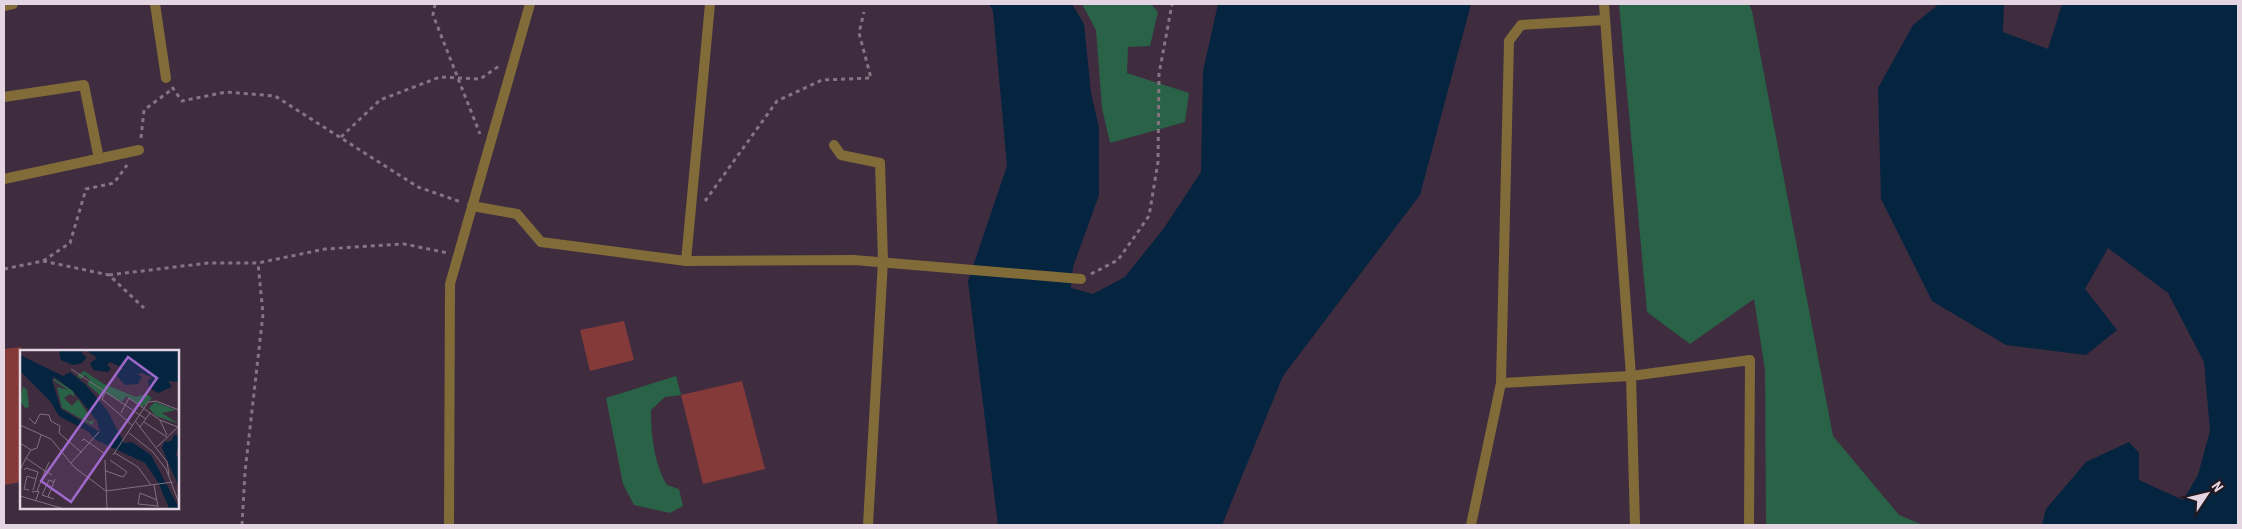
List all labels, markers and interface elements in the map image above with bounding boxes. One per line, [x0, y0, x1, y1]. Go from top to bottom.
inset map [20, 350, 179, 509]
north arrow [2182, 469, 2232, 519]
text: N [2209, 478, 2227, 495]

